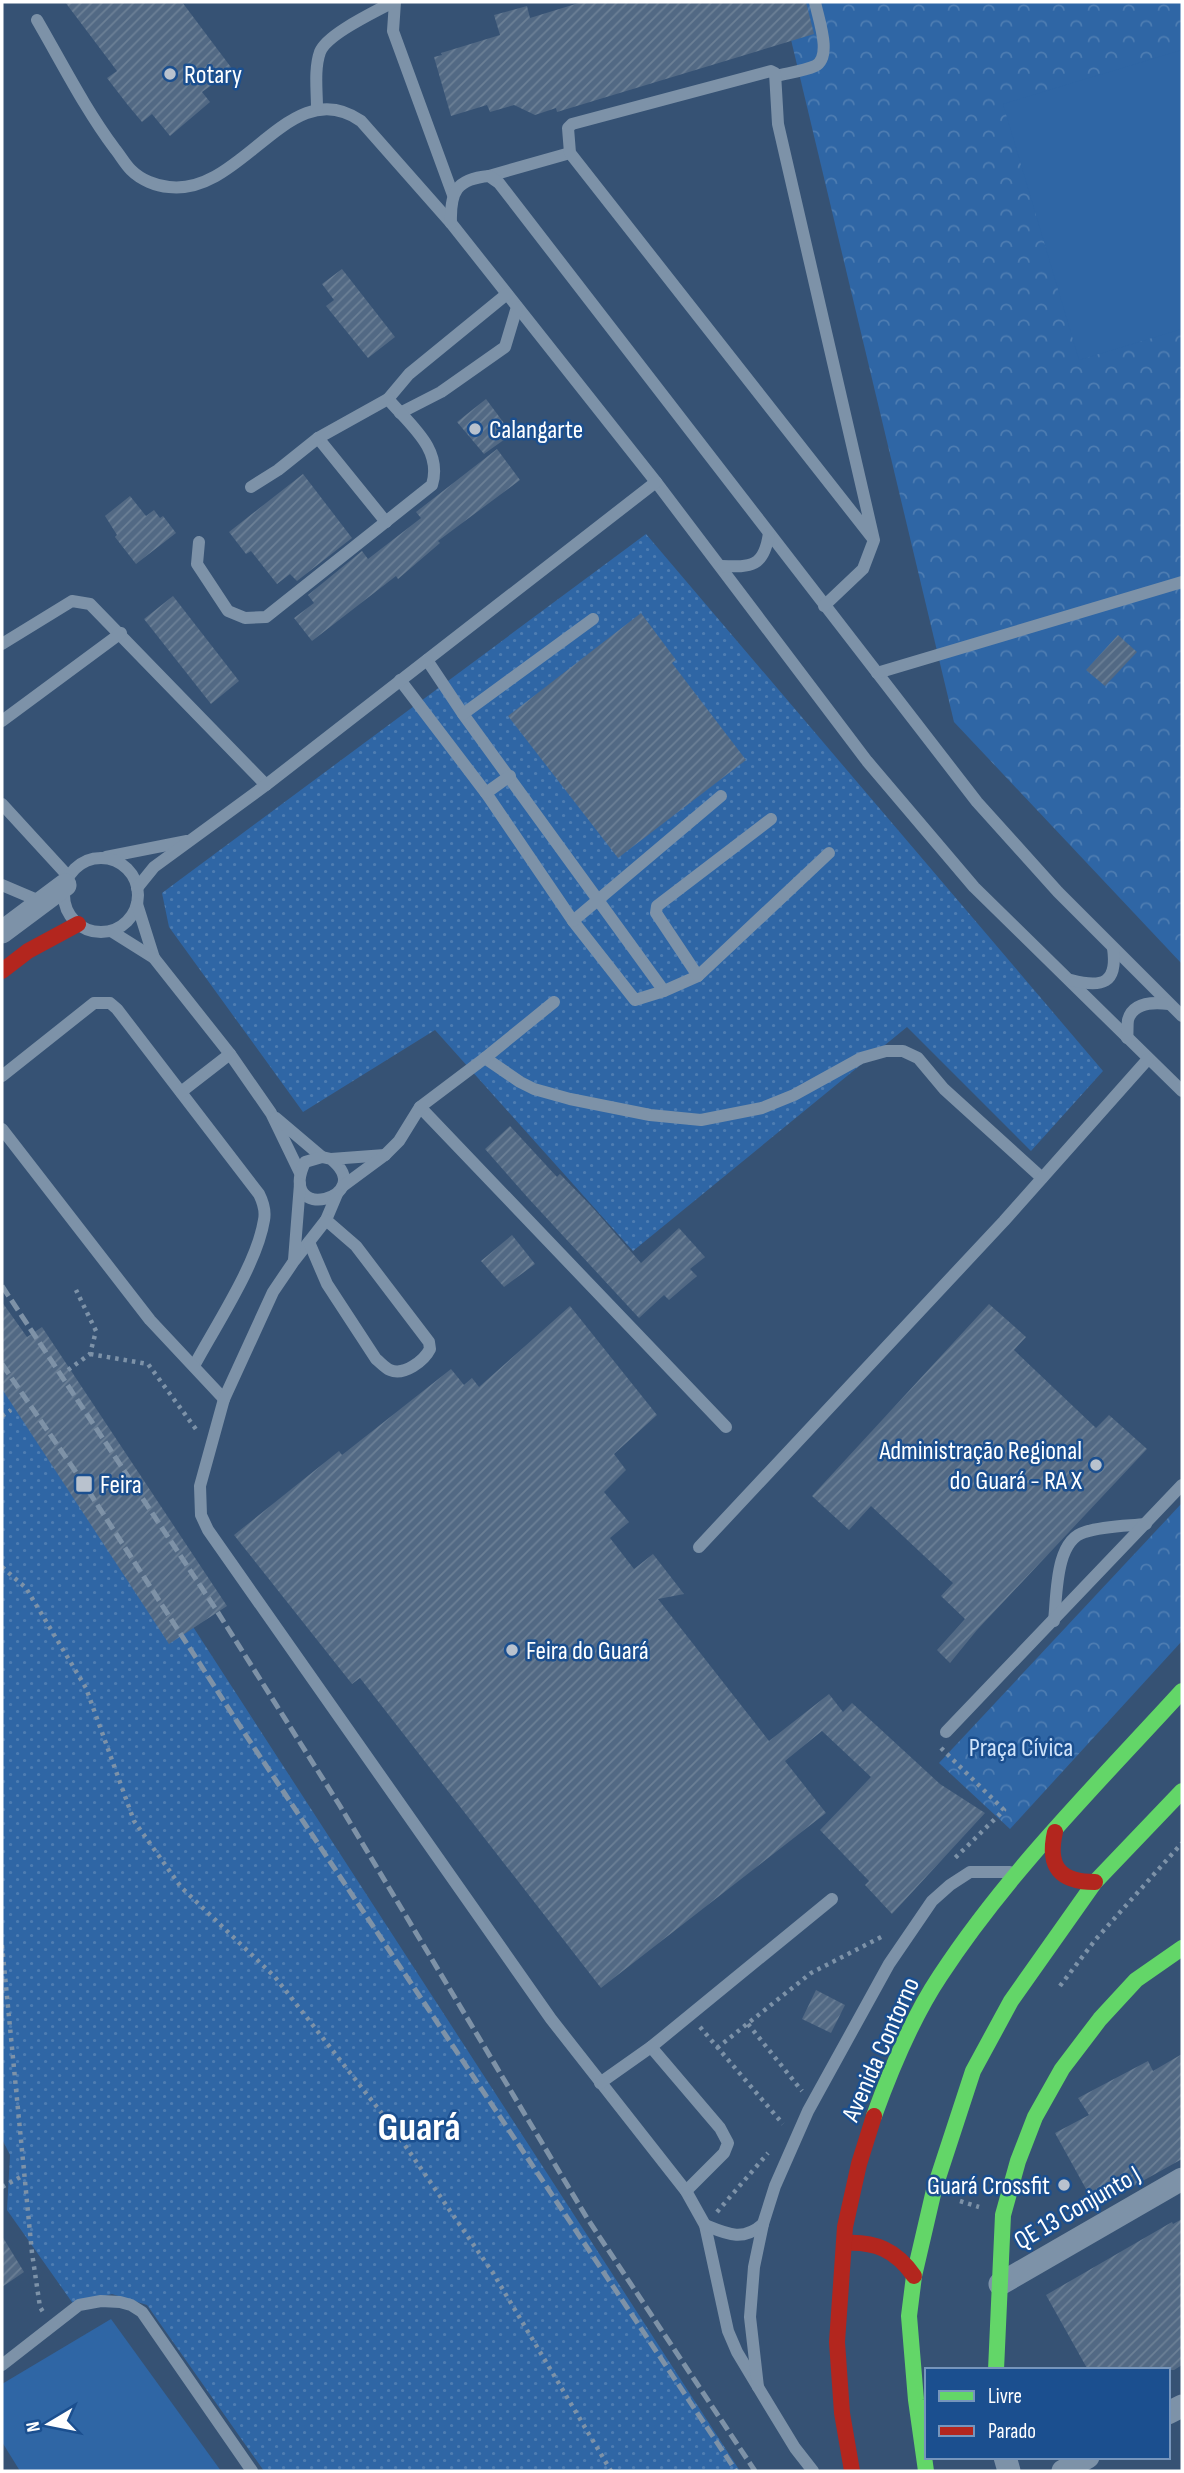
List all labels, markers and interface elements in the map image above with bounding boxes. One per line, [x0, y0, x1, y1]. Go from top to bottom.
place label: Rotary [184, 60, 242, 91]
marker: Rotary [162, 66, 178, 82]
place label: Calangarte [489, 415, 583, 446]
marker: Calangarte [467, 421, 483, 437]
place label: Administração Regional do Guará - RA X [878, 1436, 1082, 1497]
marker: Administração Regional do Guará - RA X [1088, 1457, 1104, 1473]
place label: Feira [100, 1470, 142, 1501]
marker: Feira [74, 1474, 94, 1494]
place label: Feira do Guará [526, 1636, 649, 1667]
marker: Feira do Guará [504, 1642, 520, 1658]
park label: Praça Cívica [969, 1733, 1073, 1764]
street label: Avenida Contorno [835, 1973, 927, 2127]
district label: Guará [377, 2104, 461, 2152]
street label: QE 13 Conjunto J [1009, 2160, 1147, 2257]
place label: Guará Crossfit [927, 2171, 1050, 2202]
marker: Guará Crossfit [1056, 2177, 1072, 2193]
legend [925, 2368, 1170, 2459]
text: Livre [988, 2384, 1022, 2409]
north arrow [14, 2389, 84, 2459]
text: Parado [988, 2419, 1036, 2444]
text: N [22, 2420, 46, 2434]

